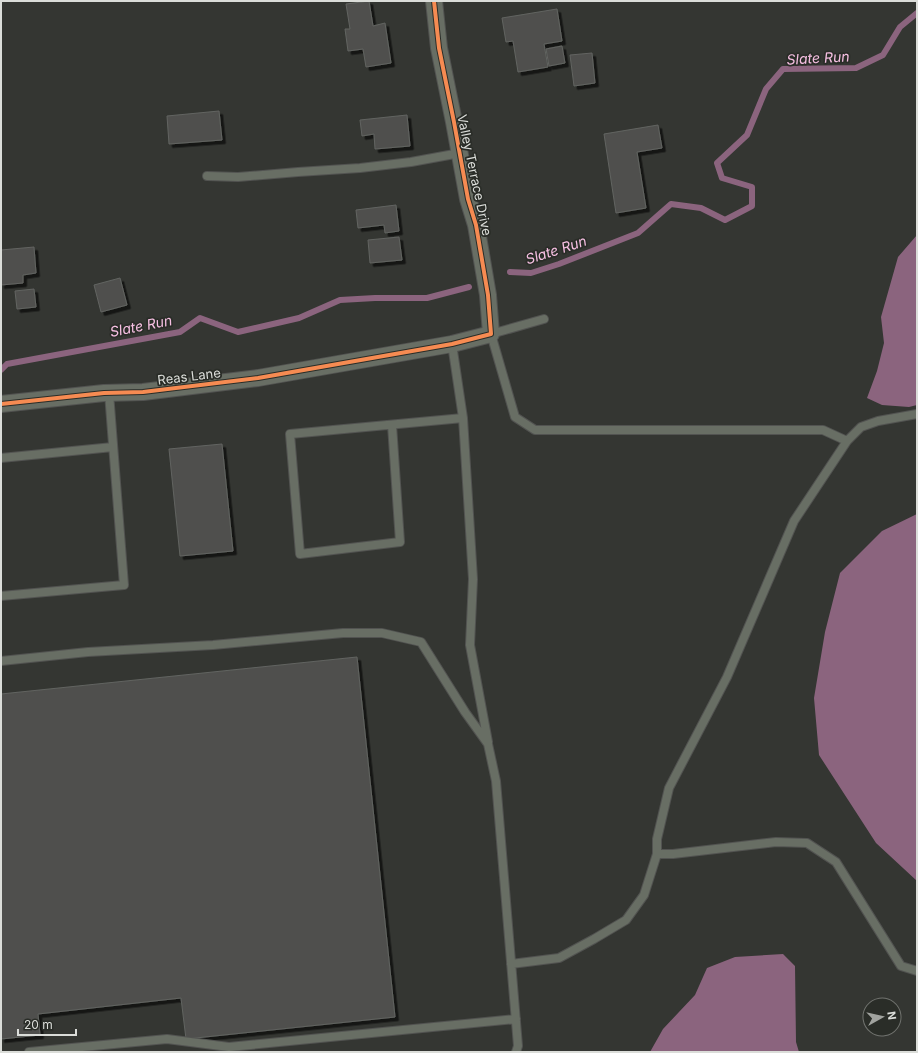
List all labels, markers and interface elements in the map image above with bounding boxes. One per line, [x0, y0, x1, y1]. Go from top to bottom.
water label: Slate Run [786, 47, 850, 68]
street label: Valley Terrace Drive [454, 113, 496, 237]
water label: Slate Run [523, 232, 588, 267]
water label: Slate Run [108, 311, 173, 340]
street label: Reas Lane [156, 364, 222, 388]
north arrow [862, 997, 902, 1037]
text: N [884, 1010, 899, 1021]
scale bar [18, 1011, 76, 1037]
text: 20 m [24, 1017, 53, 1032]

